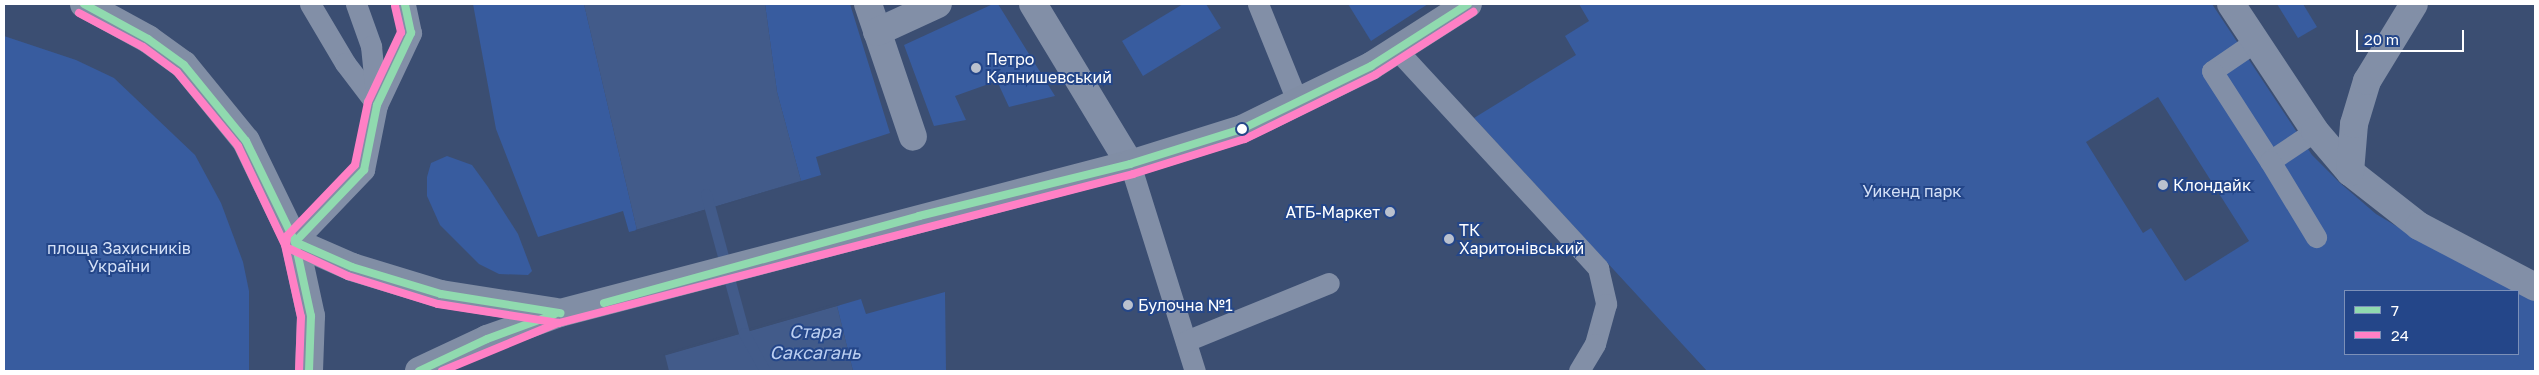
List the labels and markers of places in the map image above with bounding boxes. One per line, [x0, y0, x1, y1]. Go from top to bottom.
place label: Петро Калнишевський [986, 49, 1112, 87]
marker: Петро Калнишевський [970, 62, 982, 74]
unlabelled marker [1237, 124, 1247, 134]
place label: Клондайк [2173, 175, 2251, 195]
marker: Клондайк [2157, 179, 2169, 191]
place label: АТБ-Маркет [1285, 202, 1380, 222]
marker: АТБ-Маркет [1384, 206, 1396, 218]
place label: ТК Харитонівський [1459, 220, 1584, 258]
marker: ТК Харитонівський [1443, 233, 1455, 245]
place label: Булочна №1 [1138, 295, 1233, 315]
marker: Булочна №1 [1122, 299, 1134, 311]

